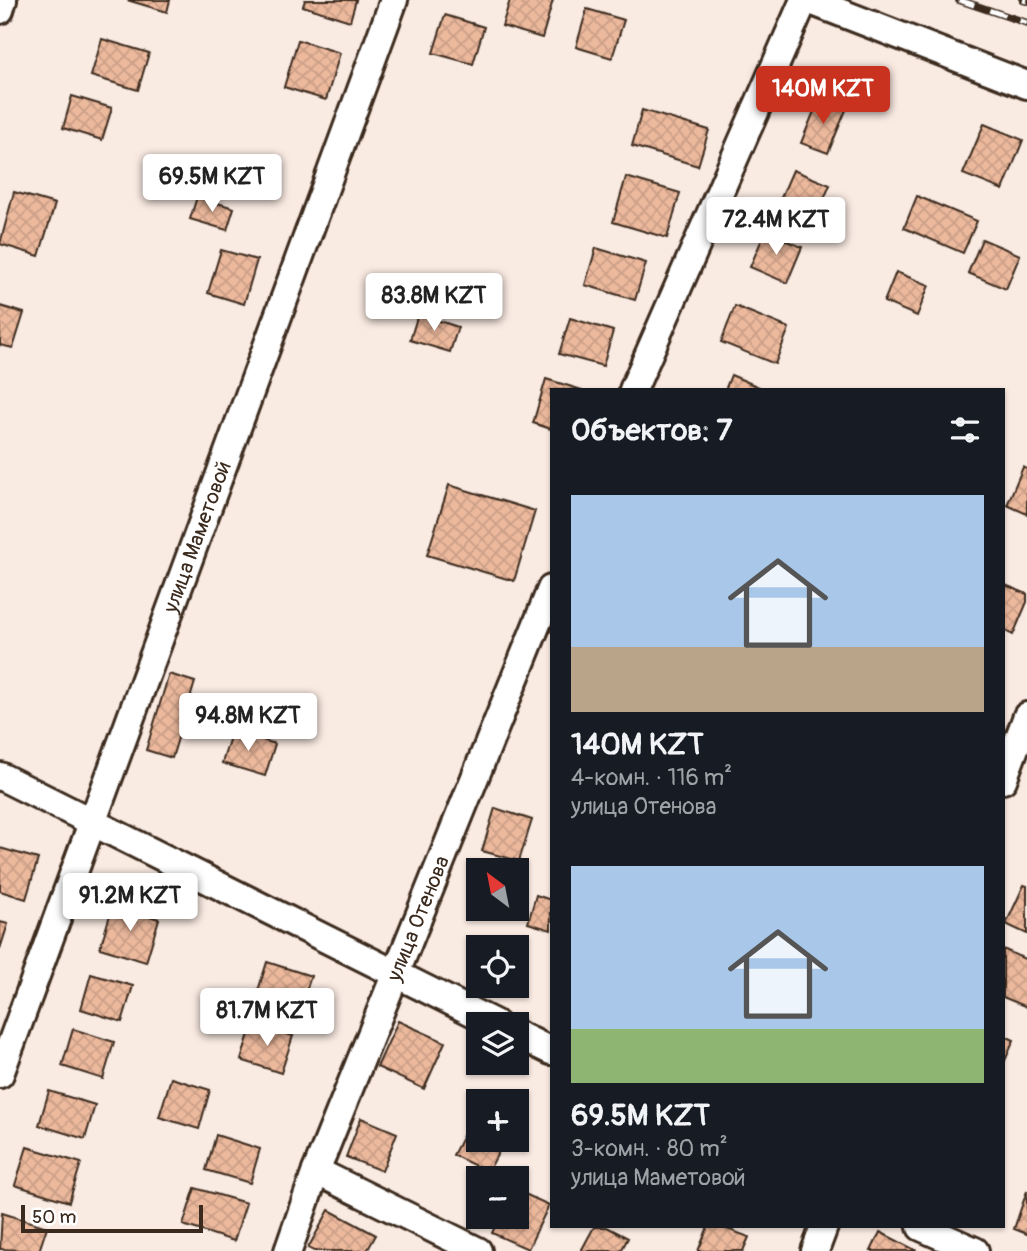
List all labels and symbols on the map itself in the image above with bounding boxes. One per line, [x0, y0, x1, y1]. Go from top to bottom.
pin: 140M KZT [751, 66, 895, 126]
pin: 69.5M KZT [132, 154, 292, 214]
pin: 72.4M KZT [696, 198, 856, 257]
pin: 83.8M KZT [354, 274, 514, 333]
street label: улица Маметовой [157, 458, 238, 618]
pin: 94.8M KZT [168, 694, 328, 753]
street label: улица Отенова [381, 852, 456, 986]
north arrow [466, 858, 528, 920]
pin: 91.2M KZT [50, 874, 210, 933]
pin: 81.7M KZT [187, 988, 347, 1048]
scale bar [21, 1202, 203, 1234]

